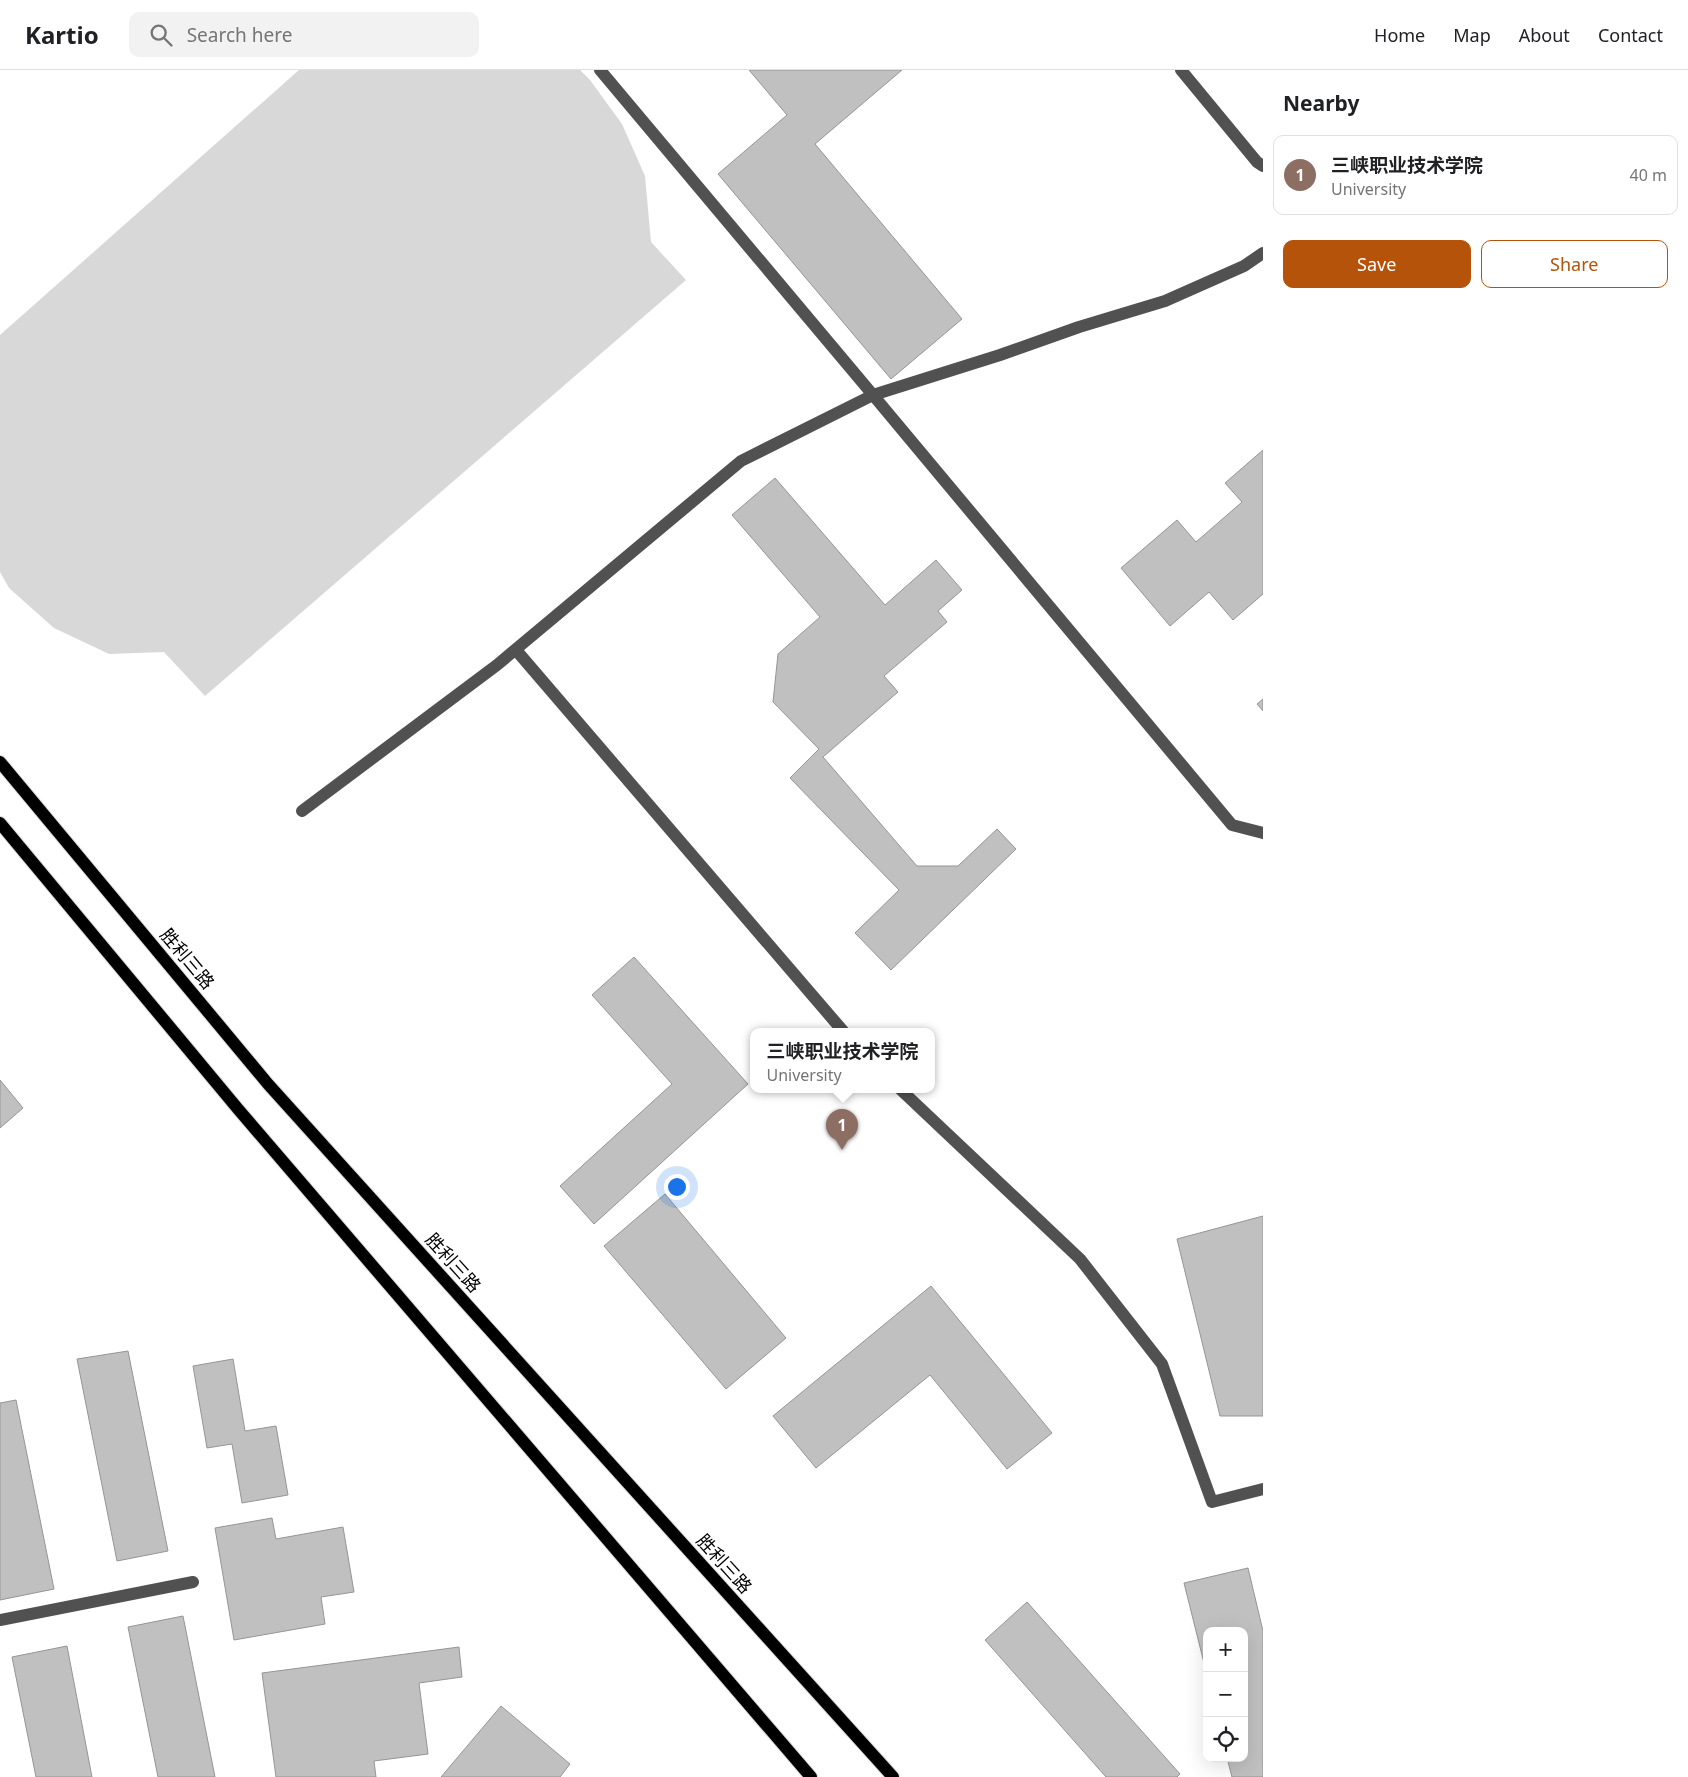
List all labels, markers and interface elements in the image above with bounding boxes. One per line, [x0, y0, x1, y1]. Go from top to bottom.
search box [129, 12, 479, 57]
text: Kartio [25, 18, 99, 51]
icon: search [147, 21, 175, 49]
text: Search here [187, 22, 292, 48]
text: Home [1374, 23, 1425, 47]
text: Map [1453, 23, 1491, 47]
text: About [1519, 23, 1570, 47]
text: Contact [1598, 23, 1663, 47]
text: Nearby [1283, 89, 1359, 117]
text: 三峡职业技术学院 [1331, 152, 1483, 178]
text: 1 [1295, 164, 1305, 186]
text: 40 m [1630, 164, 1667, 186]
text: University [1331, 178, 1406, 200]
button: Save [1283, 240, 1471, 288]
button: Share [1481, 240, 1668, 288]
street label: 胜利三路 [155, 923, 220, 994]
popup [750, 1028, 935, 1093]
text: 三峡职业技术学院 [766, 1038, 919, 1064]
text: University [766, 1064, 842, 1086]
pin: 1 [826, 1109, 858, 1150]
your location [664, 1174, 690, 1200]
street label: 胜利三路 [421, 1228, 487, 1297]
street label: 胜利三路 [692, 1529, 758, 1598]
map controls [1203, 1627, 1248, 1762]
button: + [1203, 1627, 1248, 1672]
button: − [1203, 1672, 1248, 1717]
button: locate [1203, 1717, 1248, 1762]

